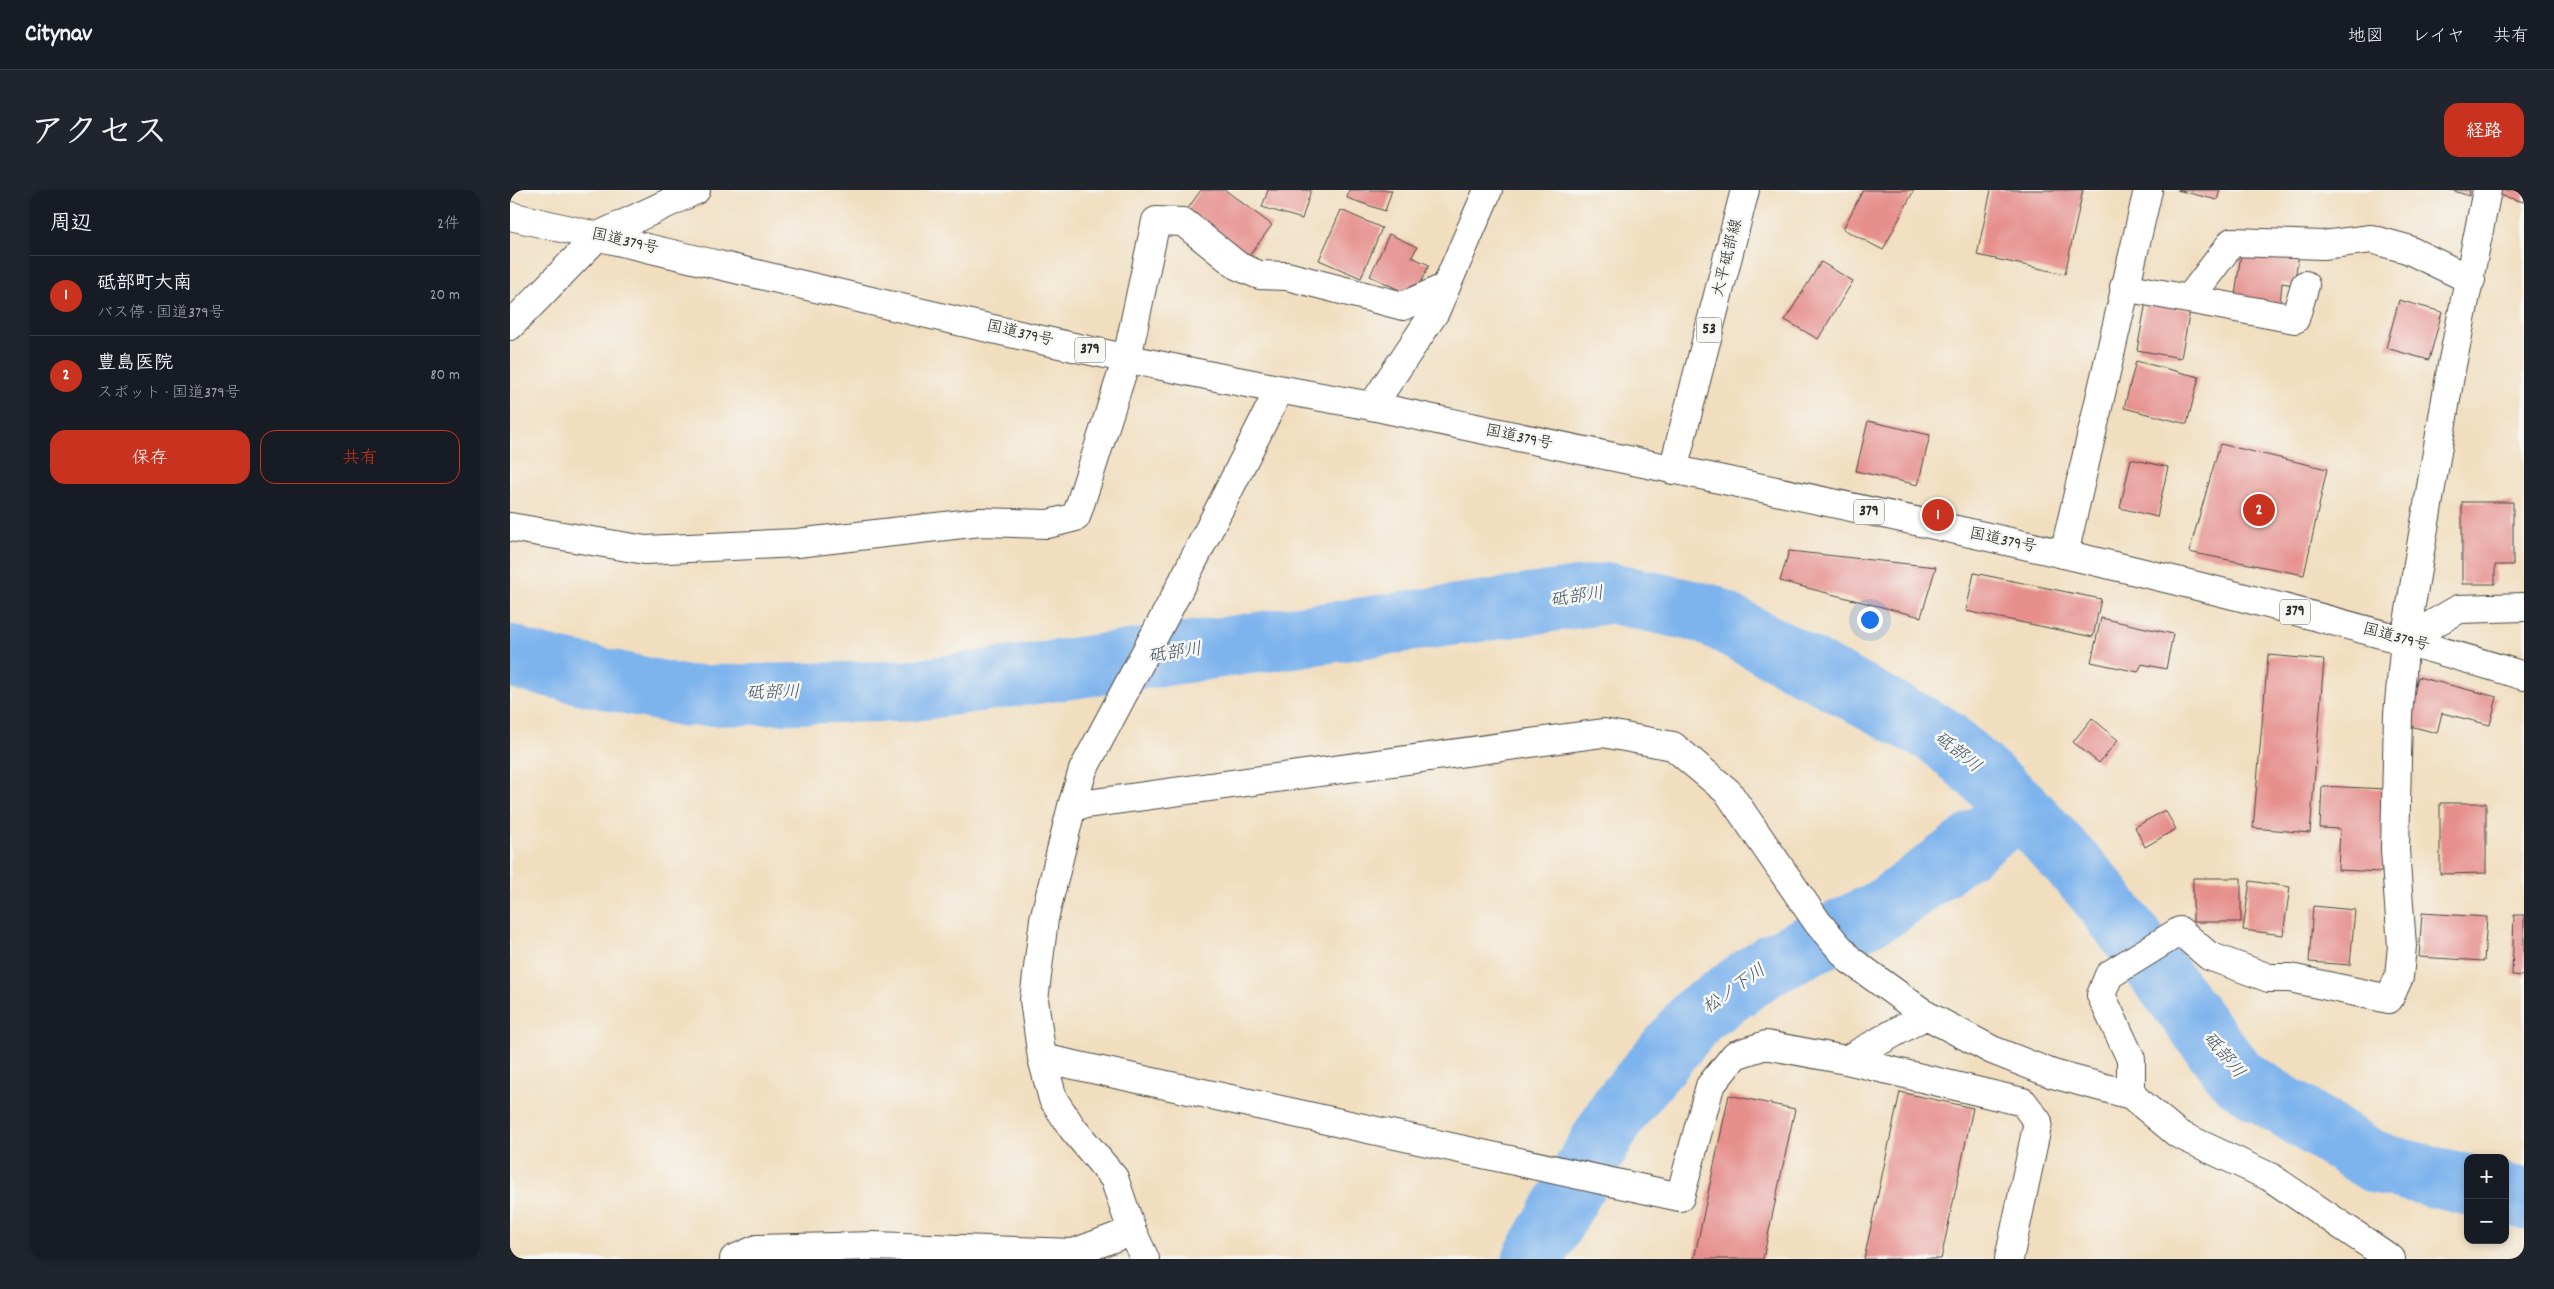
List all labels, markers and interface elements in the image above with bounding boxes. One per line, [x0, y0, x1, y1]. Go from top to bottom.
text: Citynav [25, 18, 92, 52]
text: 地図 [2348, 25, 2384, 50]
text: レイヤ [2412, 25, 2465, 50]
text: 共有 [2493, 25, 2529, 50]
button: 経路 [2444, 103, 2524, 157]
text: アクセス [30, 110, 168, 160]
text: 周辺 [50, 210, 92, 240]
text: 2件 [437, 213, 460, 236]
street label: 大平砥部線 [1707, 216, 1749, 300]
street label: 国道379号 [589, 223, 661, 261]
text: 砥部町大南 [97, 271, 192, 298]
text: 1 [64, 284, 68, 307]
text: 20 m [430, 284, 460, 307]
text: バス停 · 国道379号 [97, 302, 225, 325]
street label: 国道379号 [984, 315, 1056, 353]
road number: 53 [1696, 318, 1722, 342]
road number: 379 [1075, 338, 1105, 362]
text: 豊島医院 [97, 351, 173, 378]
text: 2 [63, 364, 70, 387]
text: 80 m [430, 364, 460, 387]
text: スポット · 国道379号 [97, 382, 241, 405]
street label: 国道379号 [1483, 420, 1555, 456]
button: 保存 [50, 430, 250, 484]
button: 共有 [260, 430, 460, 484]
pin: 2 [2243, 491, 2275, 529]
pin: 1 [1922, 496, 1954, 534]
road number: 379 [1854, 500, 1884, 524]
street label: 国道379号 [1967, 523, 2039, 559]
water label: 砥部川 [1549, 582, 1605, 614]
road number: 379 [2280, 600, 2310, 624]
your location [1857, 607, 1883, 633]
street label: 国道379号 [2360, 618, 2432, 658]
water label: 砥部川 [1147, 638, 1203, 670]
water label: 砥部川 [746, 681, 800, 707]
water label: 砥部川 [1928, 726, 1986, 780]
water label: 松ノ下川 [1698, 959, 1772, 1021]
water label: 砥部川 [2196, 1027, 2250, 1085]
map controls [2464, 1154, 2509, 1244]
button: + [2464, 1154, 2509, 1199]
button: − [2464, 1199, 2509, 1244]

